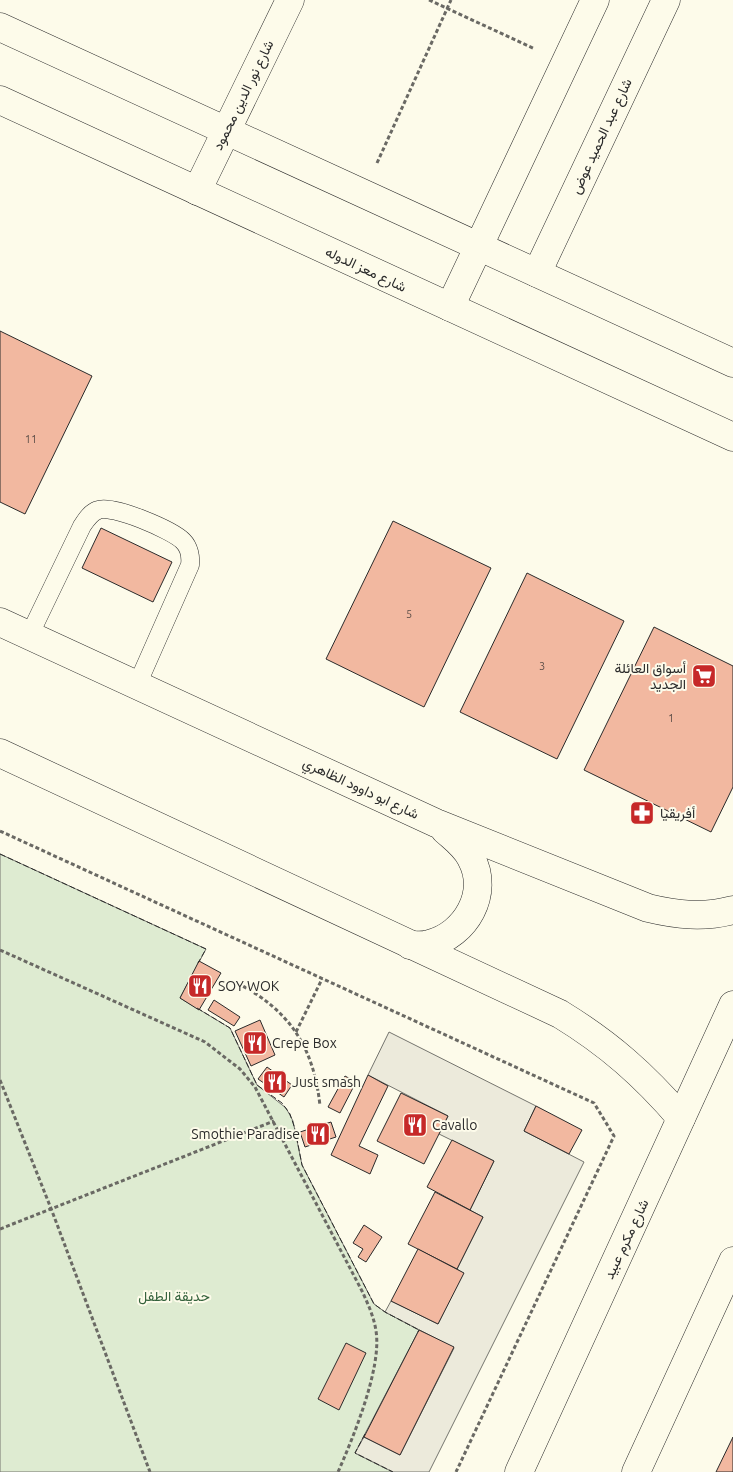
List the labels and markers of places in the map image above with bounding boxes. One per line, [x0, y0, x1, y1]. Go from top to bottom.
place label: أسواق العائلة الجديد [614, 660, 686, 693]
supermarket icon: أسواق العائلة الجديد [691, 663, 717, 689]
pharmacy icon: أفريقيا [629, 800, 655, 826]
place label: أفريقيا [660, 805, 695, 822]
restaurant icon: SOY WOK [187, 973, 213, 999]
place label: SOY WOK [218, 978, 280, 994]
restaurant icon: Crepe Box [242, 1030, 268, 1056]
place label: Crepe Box [272, 1035, 337, 1051]
restaurant icon: Just smash [262, 1069, 288, 1095]
place label: Just smash [292, 1074, 361, 1090]
restaurant icon: Cavallo [402, 1112, 428, 1138]
place label: Cavallo [432, 1117, 477, 1133]
restaurant icon: Smothie Paradise [305, 1121, 331, 1147]
place label: Smothie Paradise [191, 1126, 300, 1142]

